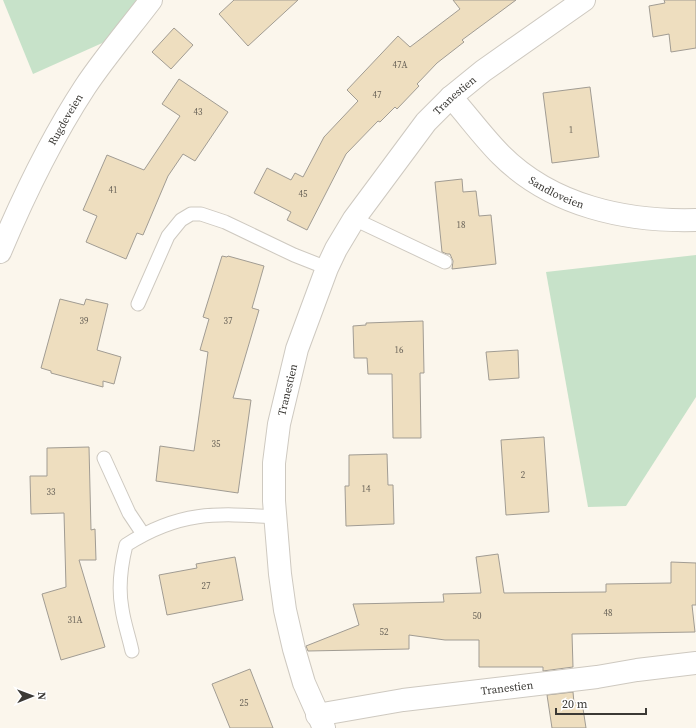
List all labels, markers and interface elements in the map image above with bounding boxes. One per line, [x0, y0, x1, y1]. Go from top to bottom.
house number: 47A [393, 59, 408, 71]
street label: Tranestien [430, 72, 480, 119]
house number: 47 [372, 89, 382, 101]
street label: Rugdeveien [45, 91, 87, 148]
house number: 43 [193, 106, 203, 118]
house number: 1 [569, 124, 573, 136]
street label: Sandloveien [525, 173, 586, 213]
house number: 41 [108, 184, 118, 196]
house number: 45 [298, 188, 308, 200]
house number: 18 [456, 219, 466, 231]
house number: 39 [79, 315, 89, 327]
house number: 37 [223, 315, 233, 327]
house number: 16 [394, 344, 404, 356]
street label: Tranestien [274, 362, 301, 417]
house number: 35 [211, 438, 221, 450]
house number: 2 [521, 469, 526, 481]
house number: 14 [361, 483, 371, 495]
house number: 33 [46, 486, 56, 498]
house number: 27 [201, 580, 211, 592]
house number: 48 [603, 607, 613, 619]
house number: 50 [472, 610, 482, 622]
house number: 31A [68, 614, 83, 626]
house number: 52 [379, 626, 389, 638]
north arrow [12, 676, 52, 716]
street label: Tranestien [480, 678, 534, 699]
scale bar [556, 690, 646, 716]
text: N [34, 692, 49, 700]
text: 20 m [562, 696, 588, 712]
house number: 25 [239, 697, 249, 709]

